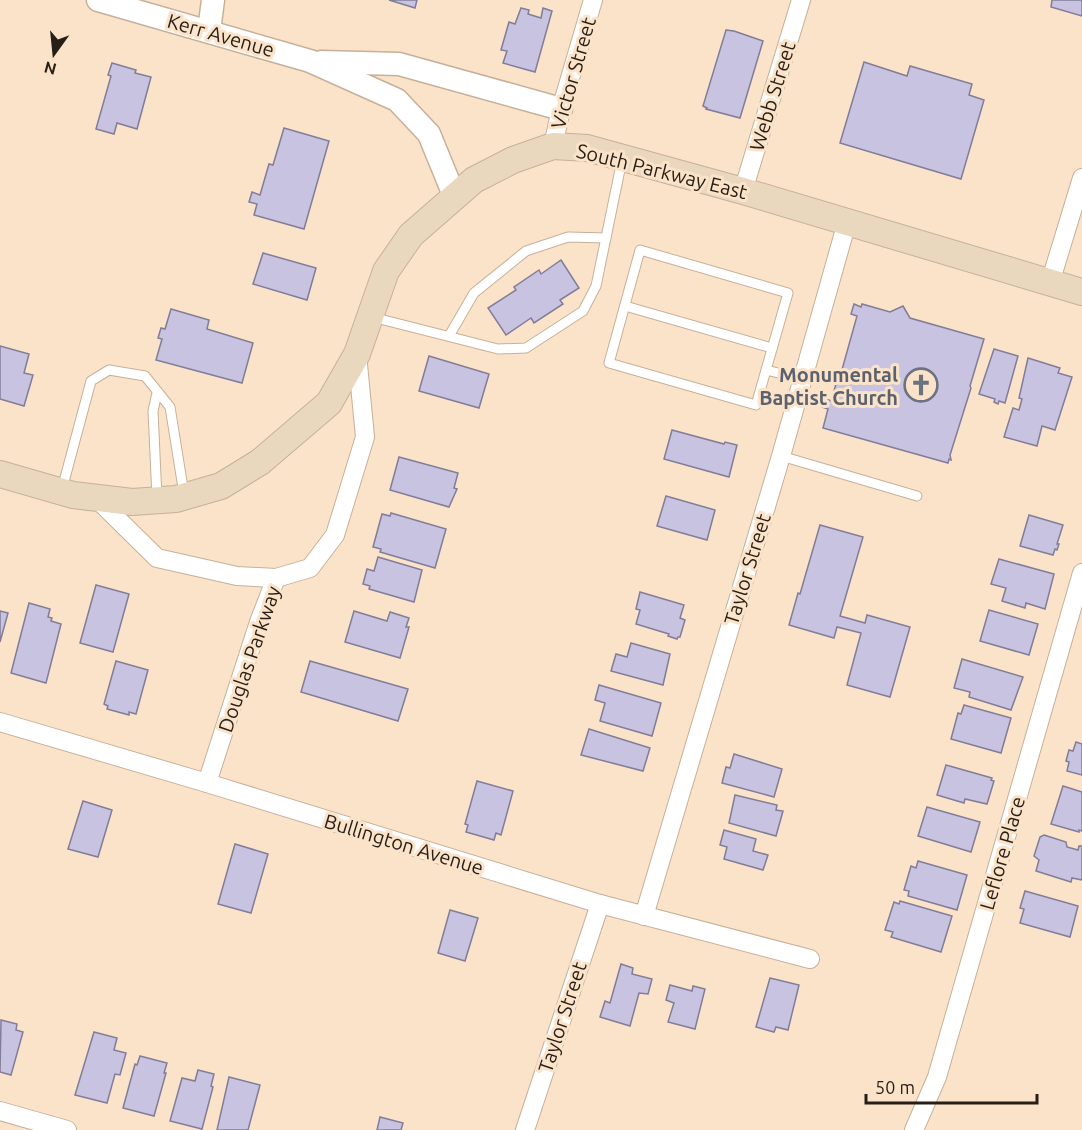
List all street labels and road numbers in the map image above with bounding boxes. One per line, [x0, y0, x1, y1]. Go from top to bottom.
street label: Kerr Avenue [165, 9, 277, 61]
street label: Victor Street [546, 14, 600, 131]
street label: Webb Street [744, 38, 800, 153]
street label: South Parkway East [574, 139, 750, 203]
street label: Taylor Street [719, 510, 775, 627]
street label: Douglas Parkway [213, 583, 285, 735]
street label: Leflore Place [975, 794, 1029, 912]
street label: Bullington Avenue [322, 809, 486, 879]
street label: Taylor Street [533, 959, 591, 1075]

